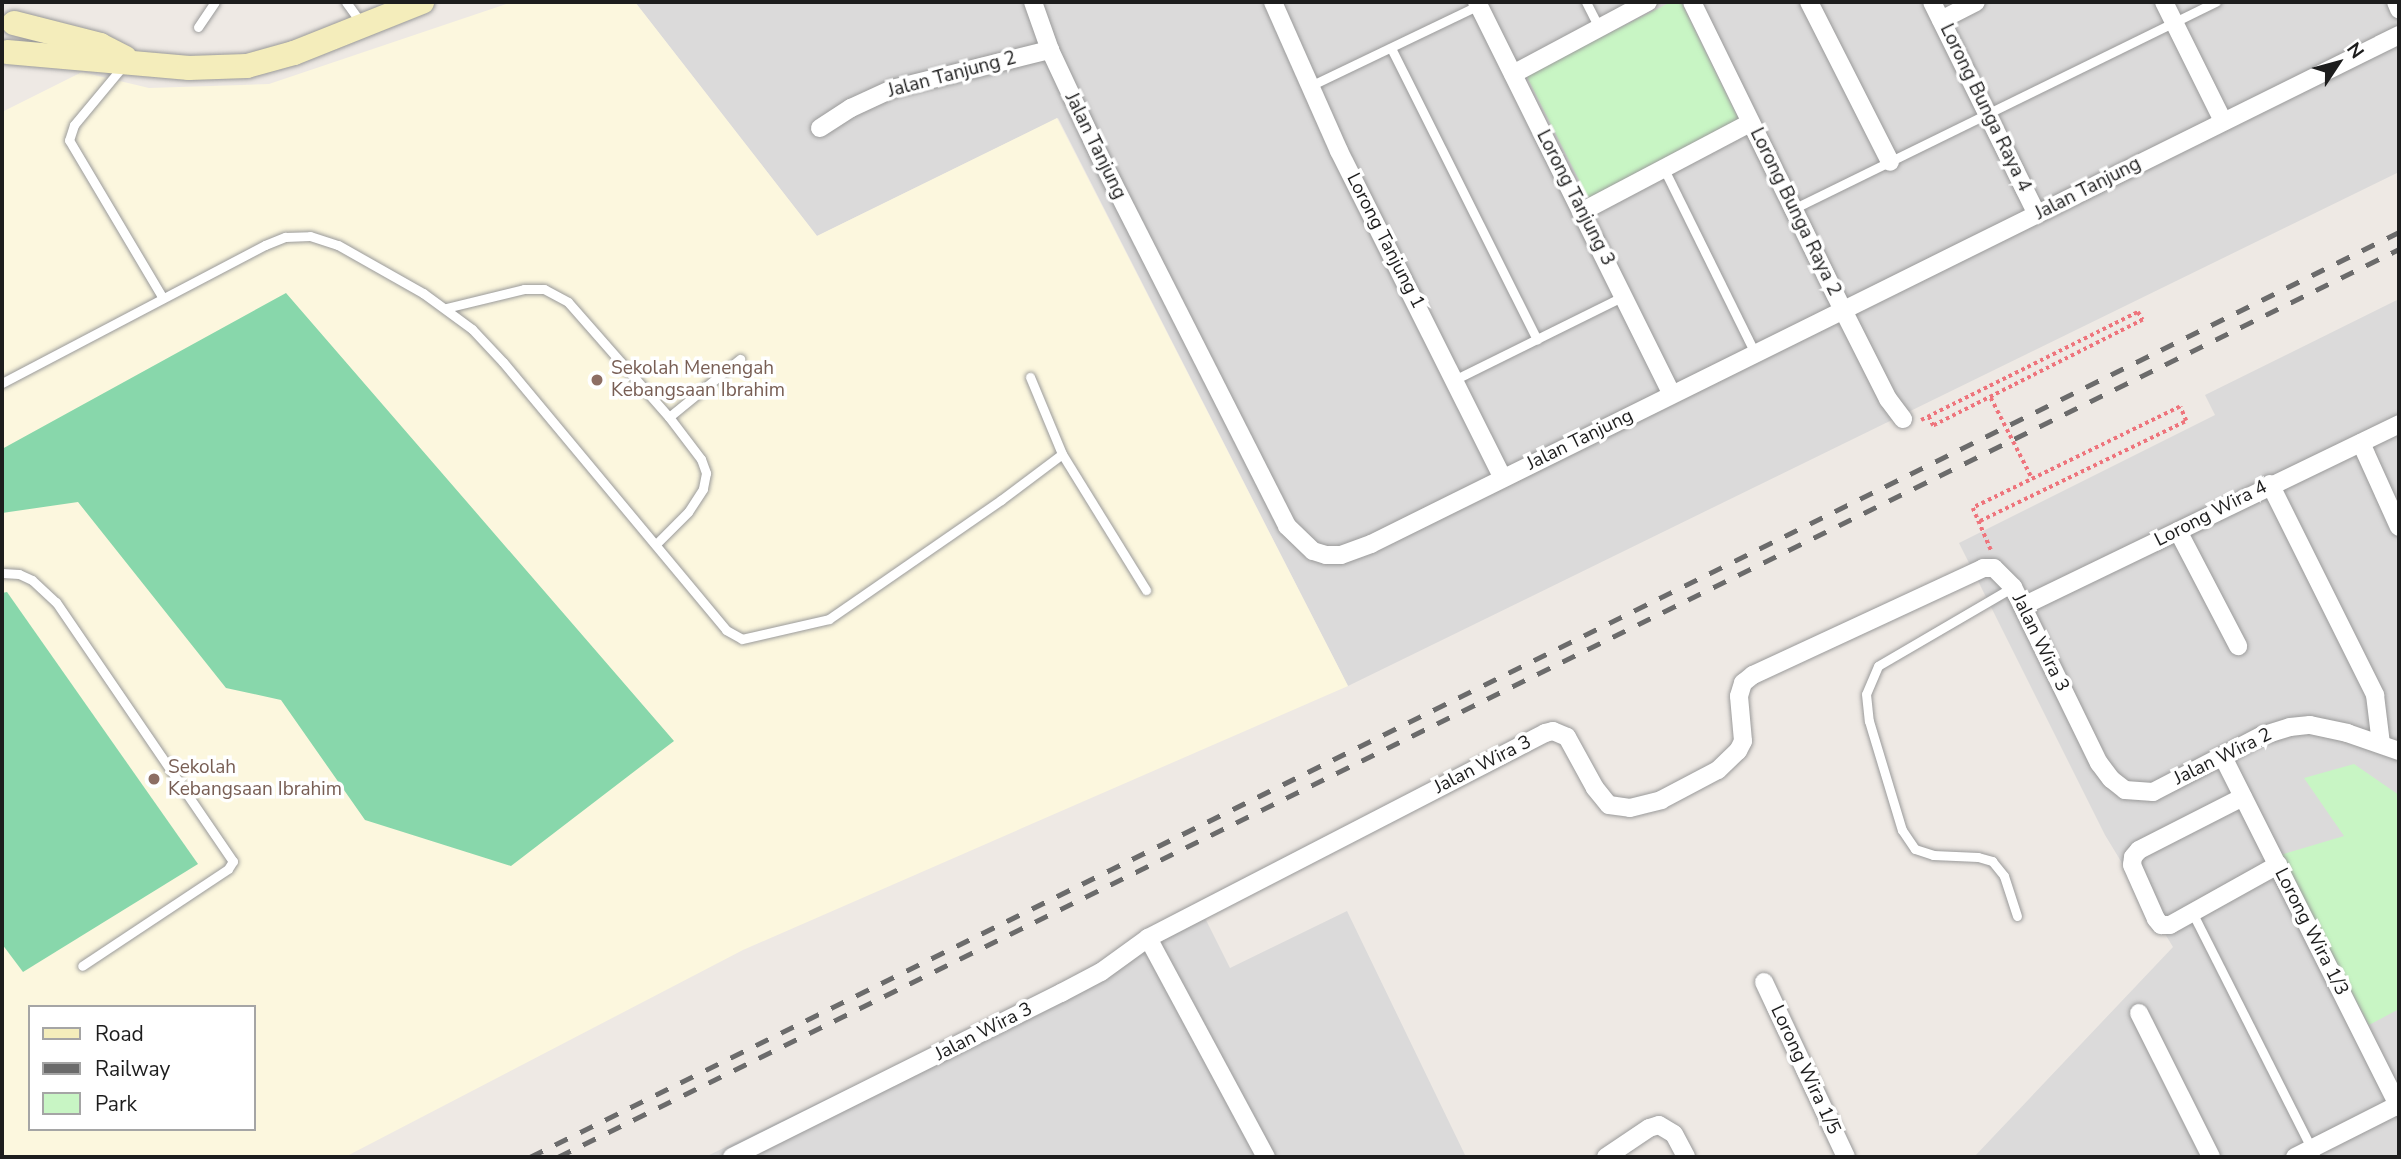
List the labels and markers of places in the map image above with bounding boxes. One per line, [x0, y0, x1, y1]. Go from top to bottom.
place label: Sekolah Menengah Kebangsaan Ibrahim [611, 358, 785, 402]
marker: Sekolah Menengah Kebangsaan Ibrahim [589, 372, 605, 388]
place label: Sekolah Kebangsaan Ibrahim [168, 757, 342, 801]
marker: Sekolah Kebangsaan Ibrahim [146, 771, 162, 787]

